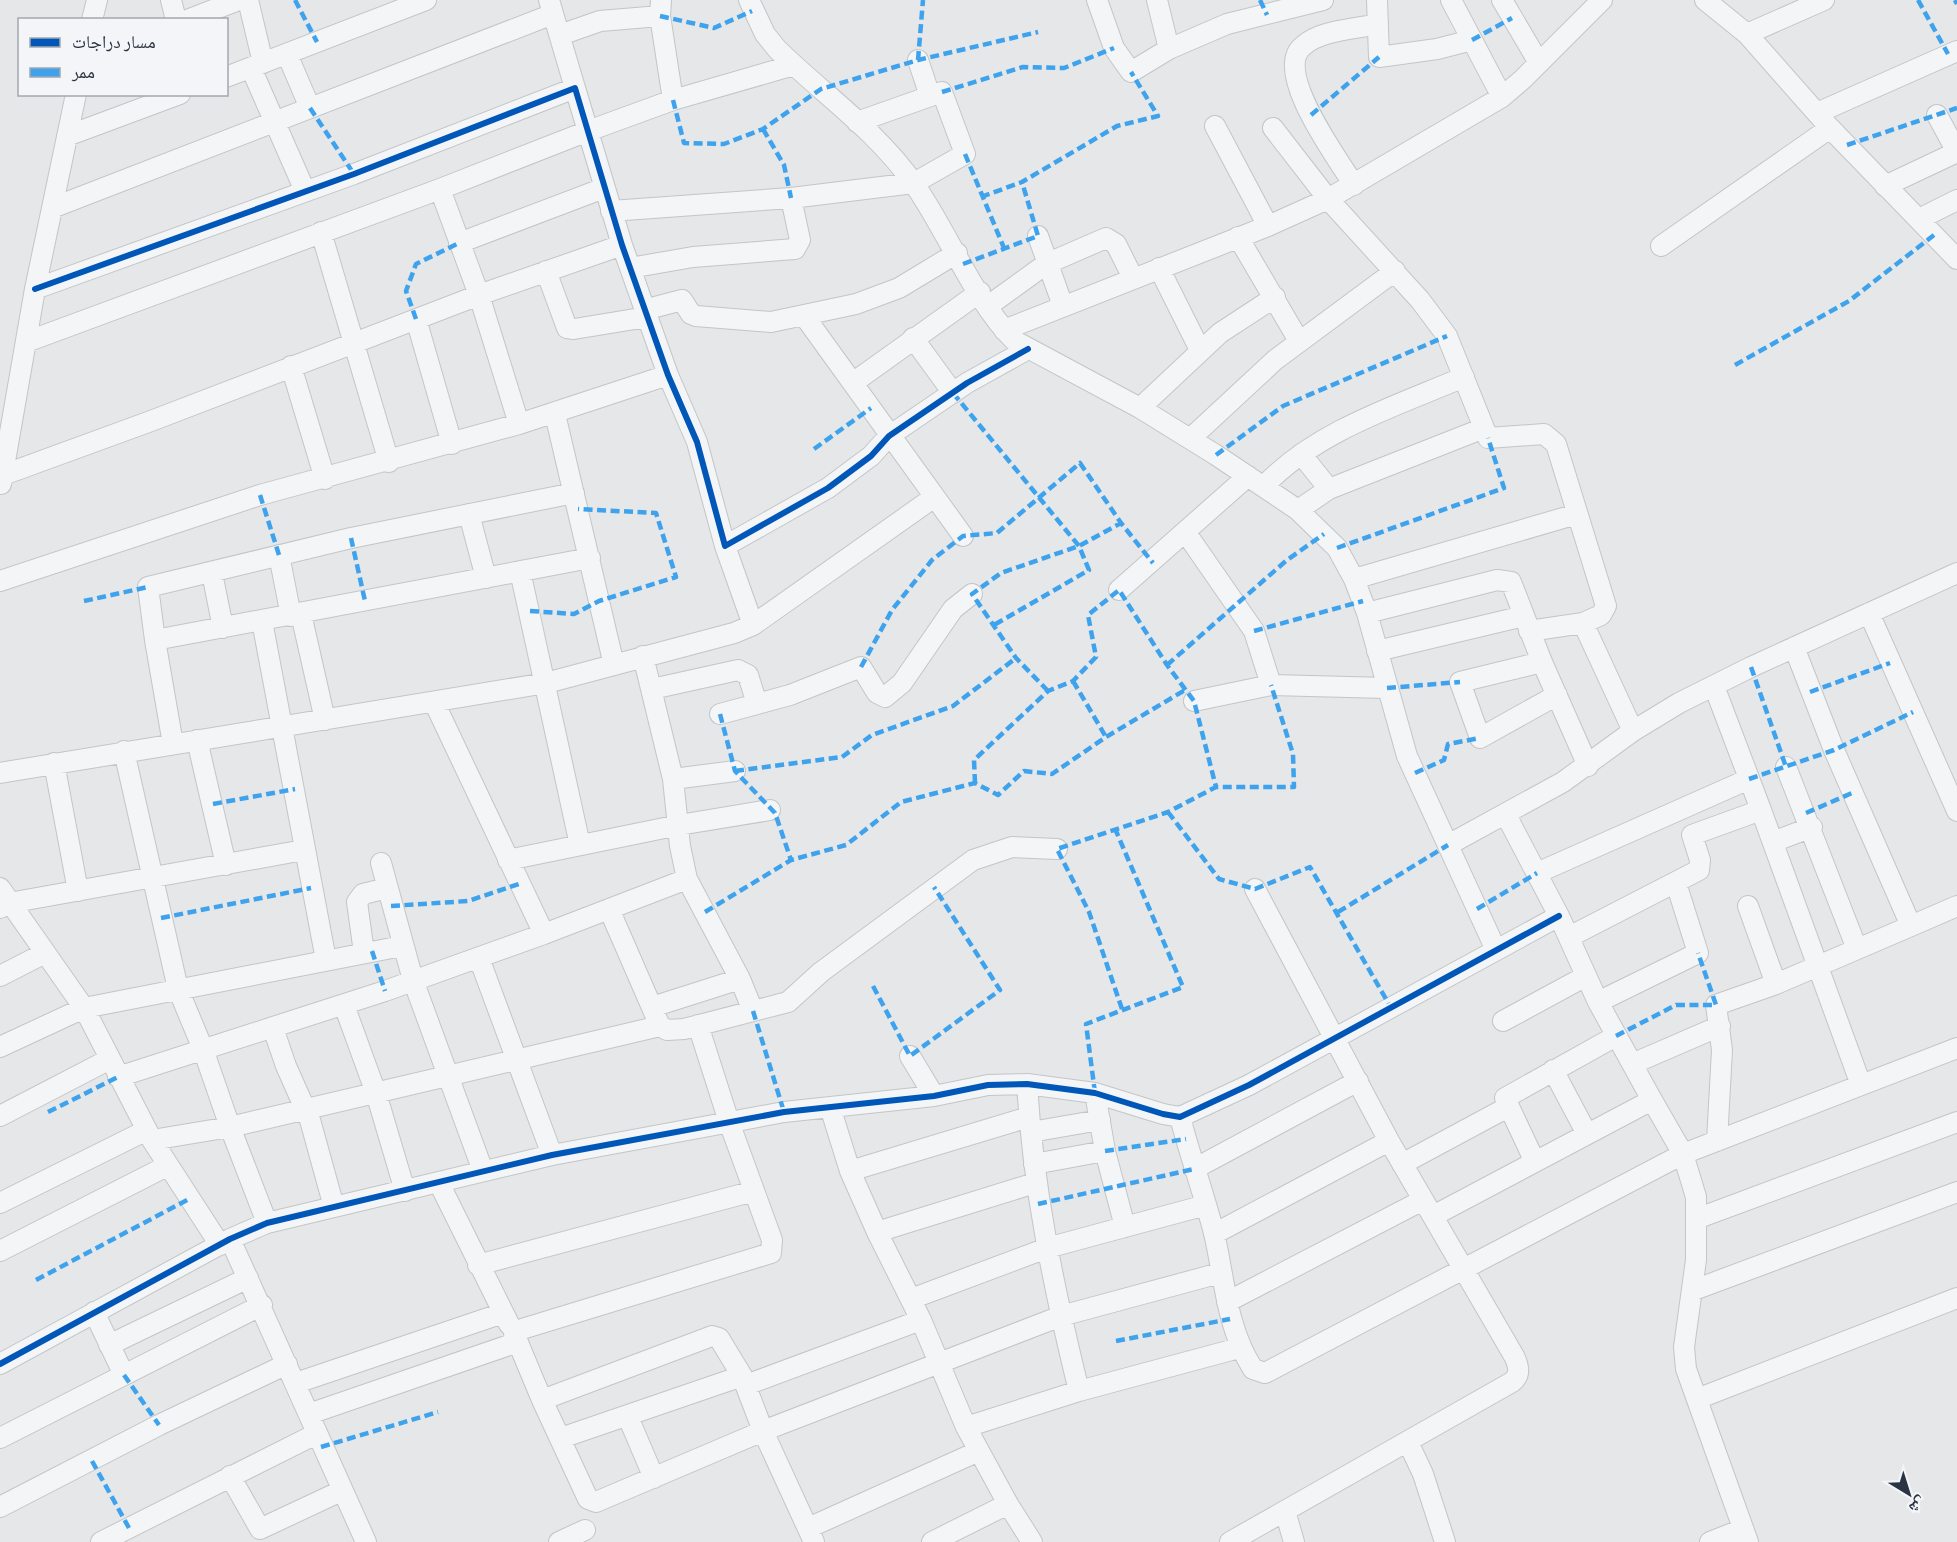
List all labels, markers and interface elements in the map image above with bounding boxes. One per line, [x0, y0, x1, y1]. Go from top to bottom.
legend [18, 18, 228, 96]
text: مسار دراجات [72, 30, 156, 52]
text: ممر [71, 60, 95, 82]
north arrow [1879, 1464, 1939, 1524]
text: ش [1905, 1493, 1931, 1519]

